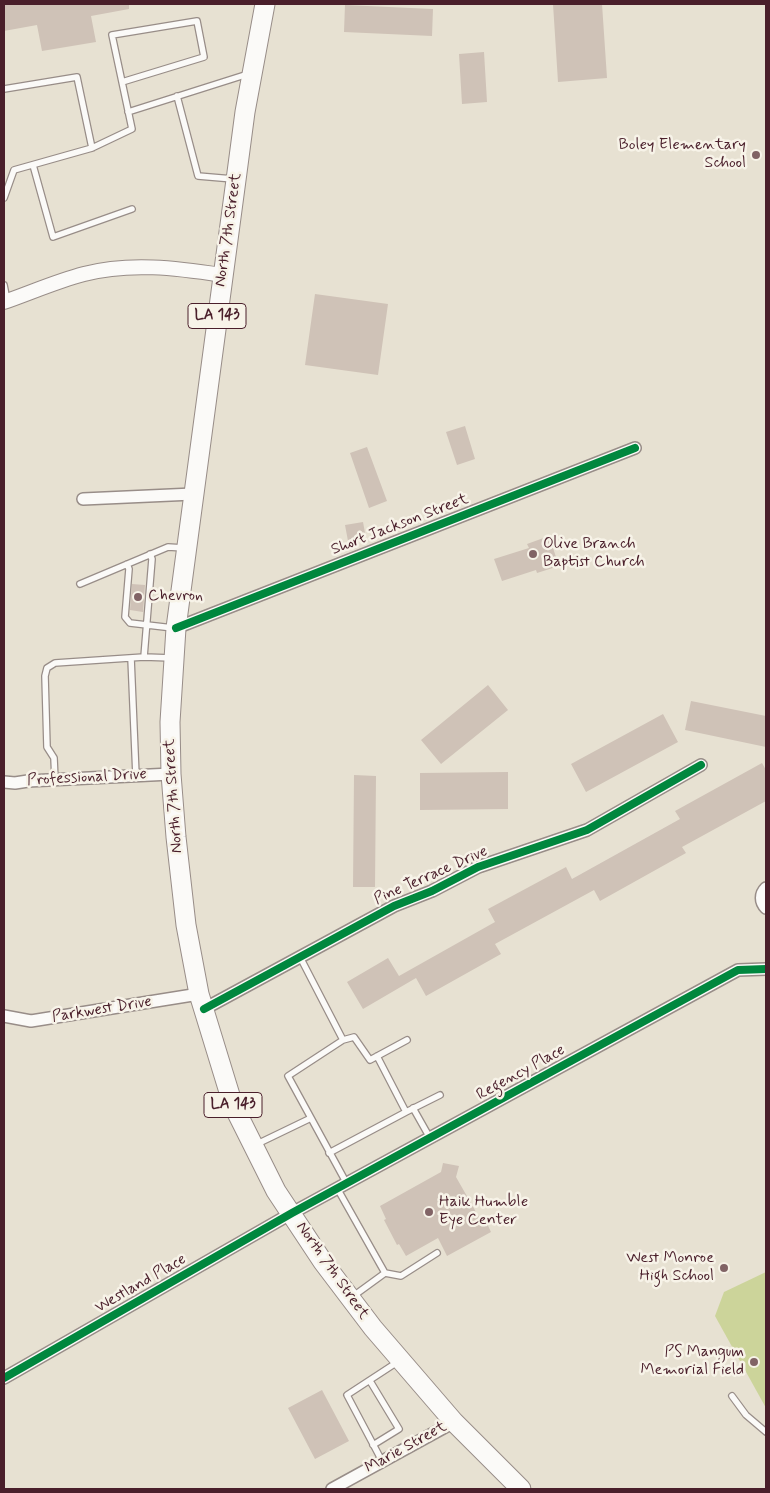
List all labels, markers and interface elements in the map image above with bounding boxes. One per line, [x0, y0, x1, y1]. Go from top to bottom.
place label: Boley Elementary School [619, 136, 746, 174]
marker: Boley Elementary School [750, 149, 762, 161]
street label: North 7th Street [212, 172, 246, 288]
road number: LA 143 [188, 304, 246, 328]
street label: Short Jackson Street [329, 490, 471, 560]
place label: Olive Branch Baptist Church [543, 535, 645, 573]
marker: Olive Branch Baptist Church [527, 548, 539, 560]
place label: Chevron [148, 587, 203, 607]
marker: Chevron [132, 591, 144, 603]
street label: North 7th Street [160, 738, 188, 854]
street label: Professional Drive [27, 765, 147, 791]
street label: Pine Terrace Drive [371, 842, 491, 910]
street label: Parkwest Drive [51, 993, 153, 1027]
street label: Regency Place [473, 1041, 569, 1105]
road number: LA 143 [204, 1092, 262, 1118]
place label: Haik Humble Eye Center [439, 1193, 528, 1231]
marker: Haik Humble Eye Center [423, 1206, 435, 1218]
street label: North 7th Street [291, 1218, 373, 1324]
place label: West Monroe High School [626, 1249, 714, 1287]
street label: Westland Place [92, 1250, 190, 1318]
marker: West Monroe High School [718, 1262, 730, 1274]
place label: PS Mangum Memorial Field [641, 1343, 744, 1381]
marker: PS Mangum Memorial Field [748, 1356, 760, 1368]
street label: Marie Street [362, 1418, 450, 1478]

